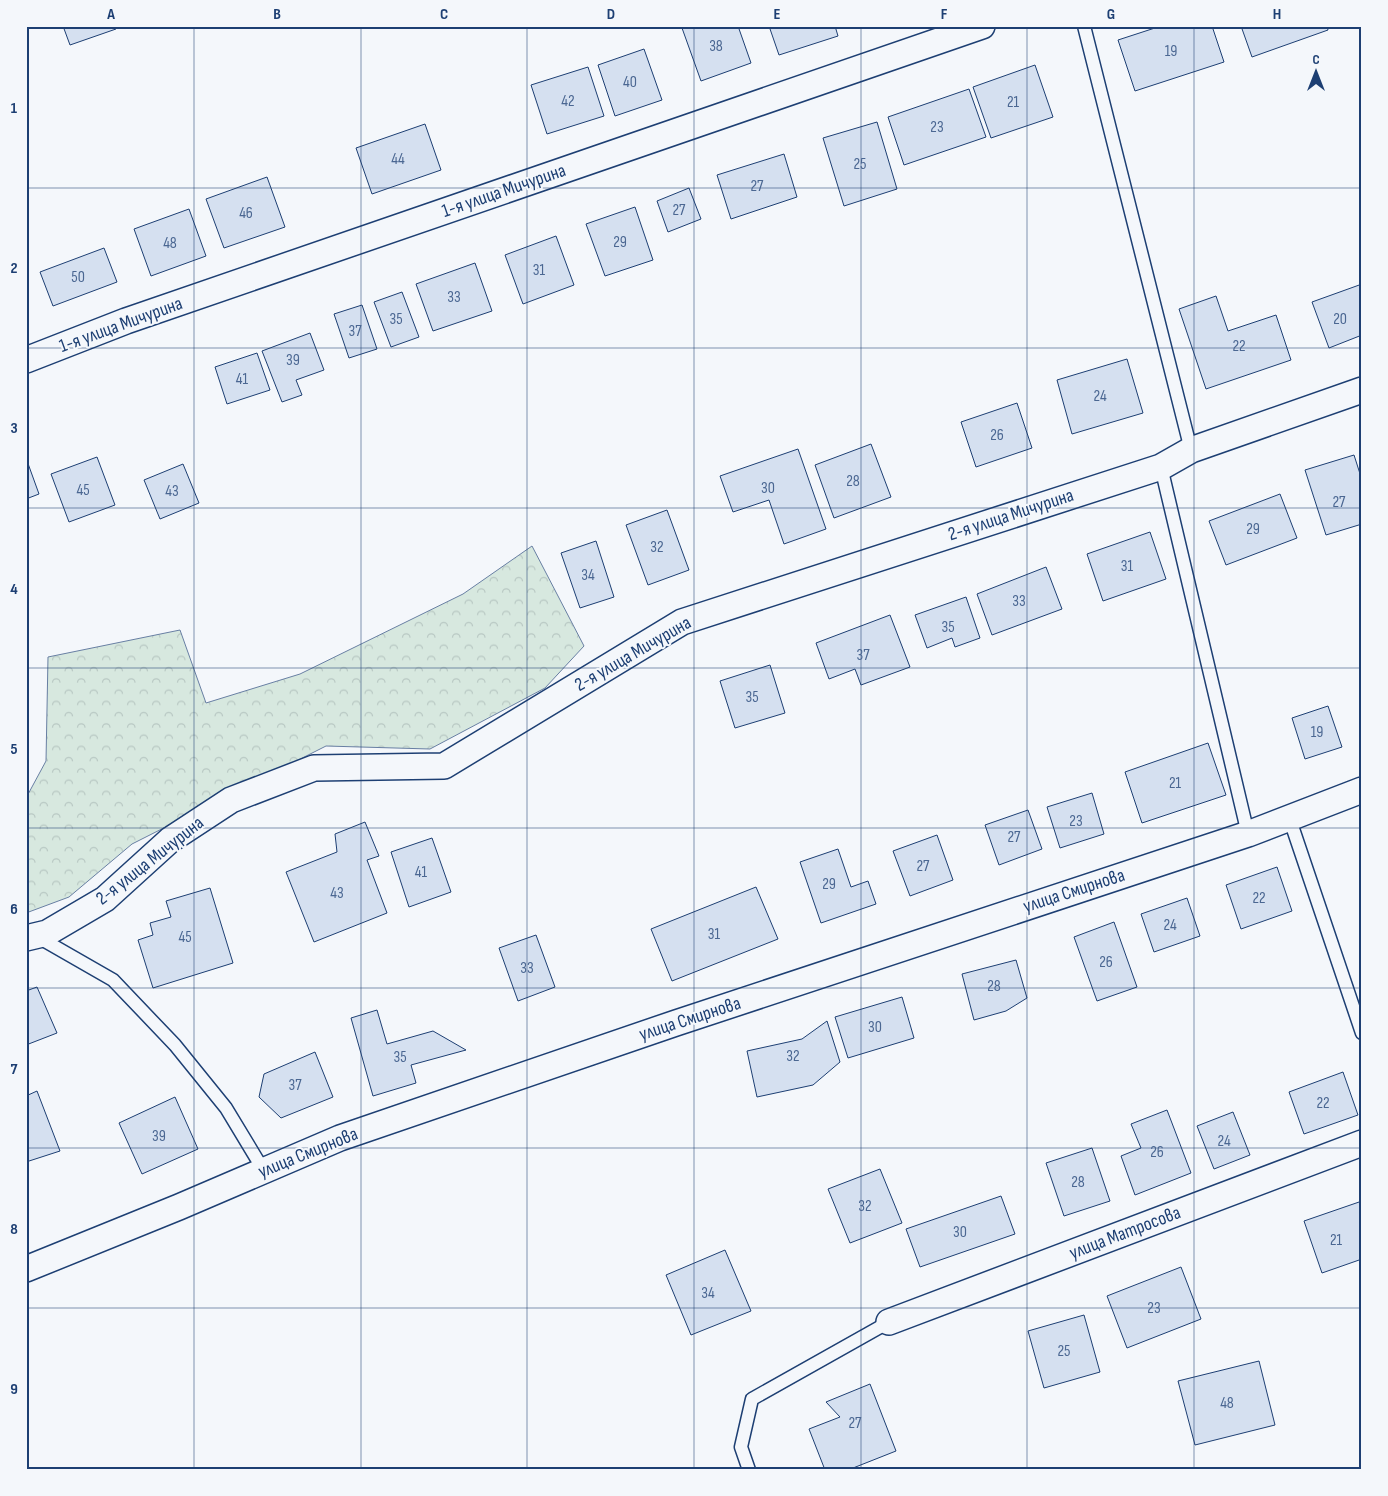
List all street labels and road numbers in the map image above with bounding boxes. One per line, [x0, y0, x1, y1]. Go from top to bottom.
street label: 1-я улица Мичурина [439, 159, 569, 223]
street label: 1-я улица Мичурина [56, 292, 186, 358]
street label: 2-я улица Мичурина [945, 484, 1077, 546]
street label: 2-я улица Мичурина [571, 611, 695, 697]
street label: 2-я улица Мичурина [91, 812, 209, 910]
street label: улица Смирнова [1020, 864, 1128, 918]
street label: улица Смирнова [636, 992, 744, 1046]
street label: улица Смирнова [255, 1123, 361, 1183]
street label: улица Матросова [1066, 1201, 1184, 1265]

